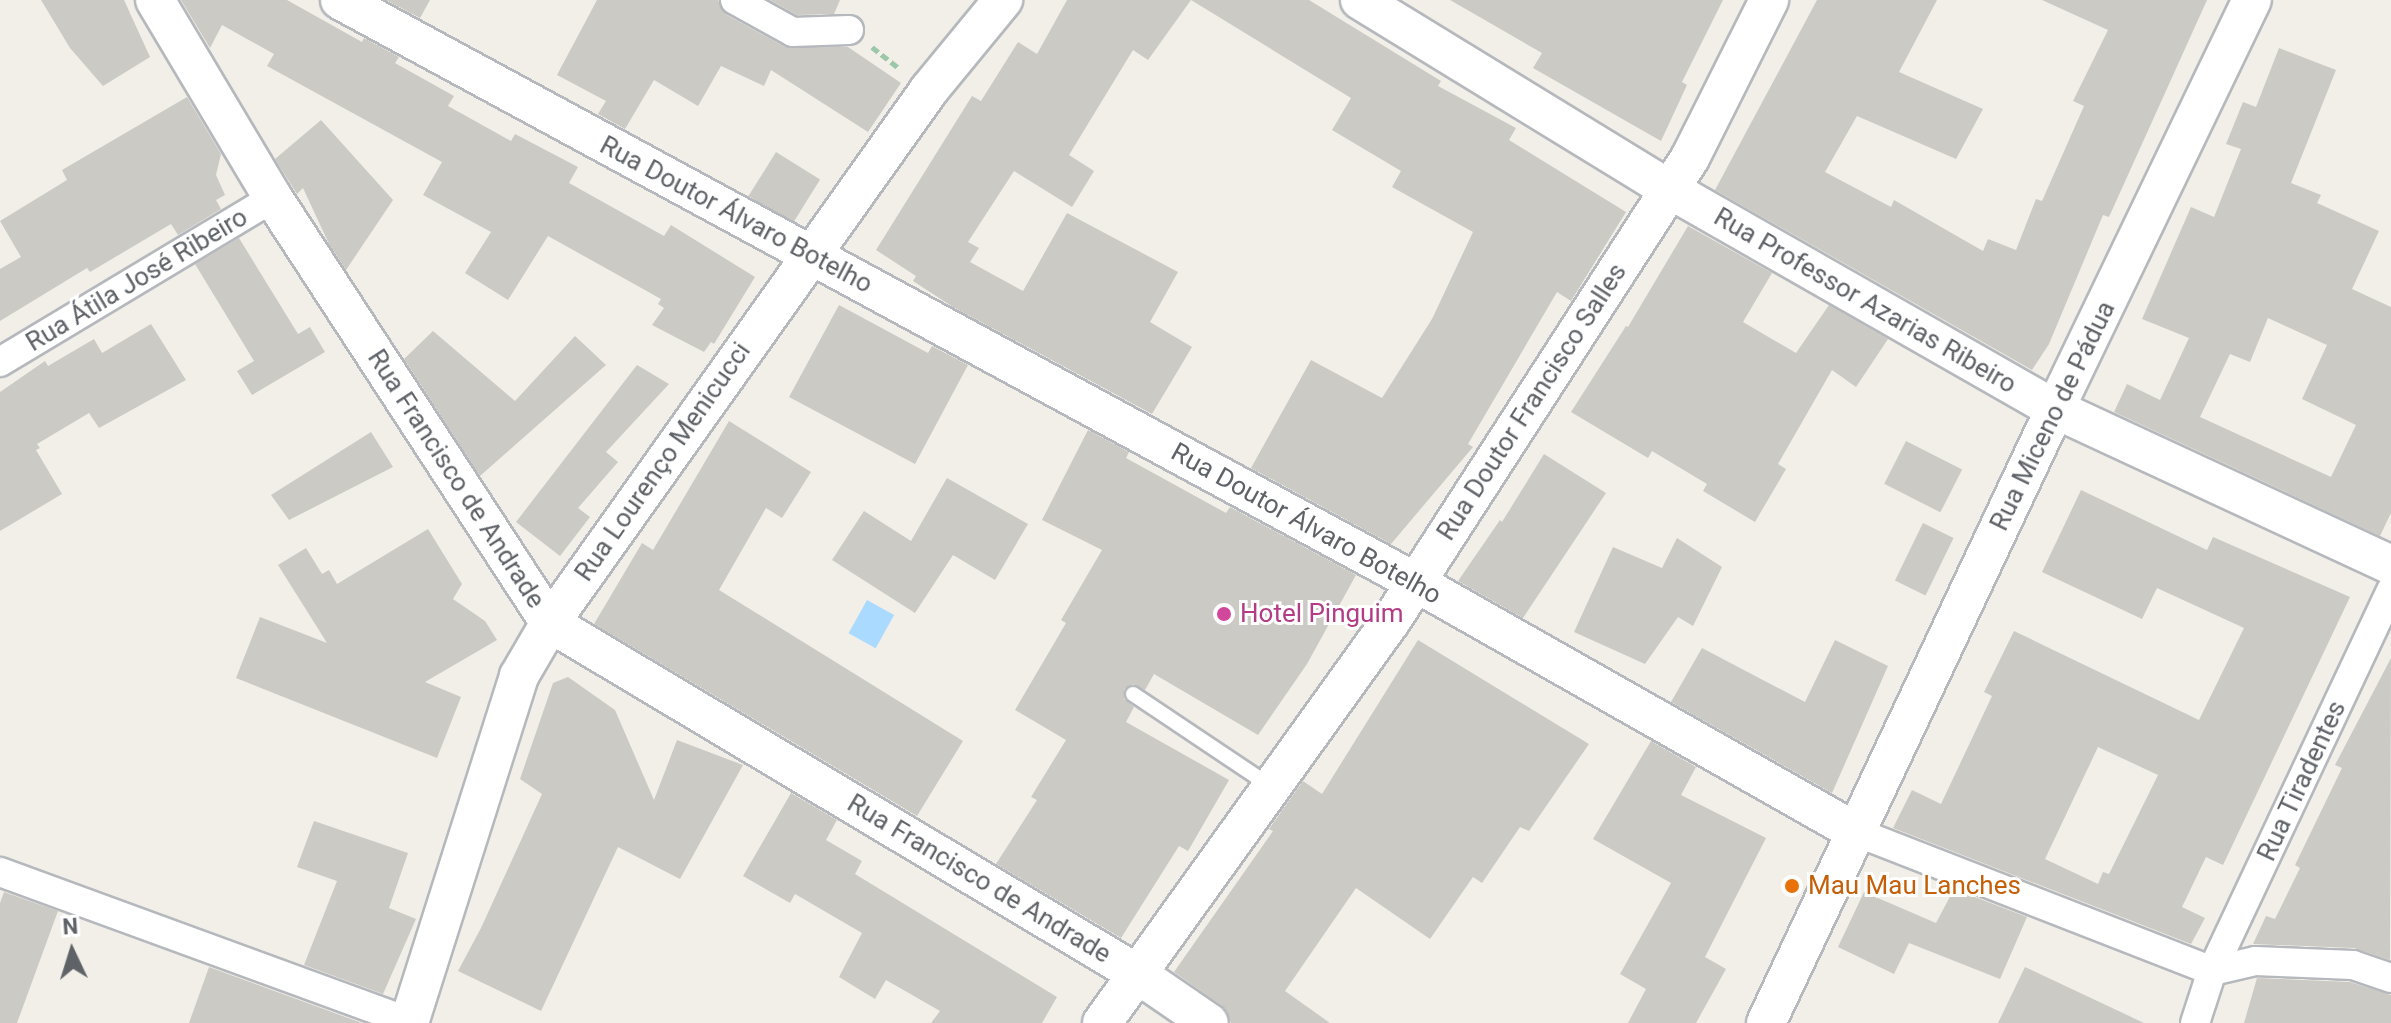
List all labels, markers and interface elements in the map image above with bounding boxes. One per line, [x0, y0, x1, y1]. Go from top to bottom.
street label: Rua Doutor Álvaro Botelho [594, 130, 878, 300]
street label: Rua Átila José Ribeiro [21, 202, 253, 358]
street label: Rua Professor Azarias Ribeiro [1708, 202, 2022, 400]
street label: Rua Doutor Francisco Salles [1431, 258, 1633, 546]
street label: Rua Miceno de Pádua [1984, 296, 2122, 536]
street label: Rua Lourenço Menicucci [569, 337, 757, 587]
street label: Rua Francisco de Andrade [361, 344, 551, 614]
street label: Rua Doutor Álvaro Botelho [1166, 437, 1446, 611]
place label: Hotel Pinguim [1240, 598, 1404, 630]
marker: Hotel Pinguim [1215, 605, 1233, 623]
street label: Rua Tiradentes [2251, 696, 2353, 866]
street label: Rua Francisco de Andrade [842, 788, 1116, 970]
place label: Mau Mau Lanches [1808, 870, 2021, 902]
marker: Mau Mau Lanches [1783, 877, 1801, 895]
north arrow [32, 911, 112, 991]
text: N [62, 914, 79, 940]

